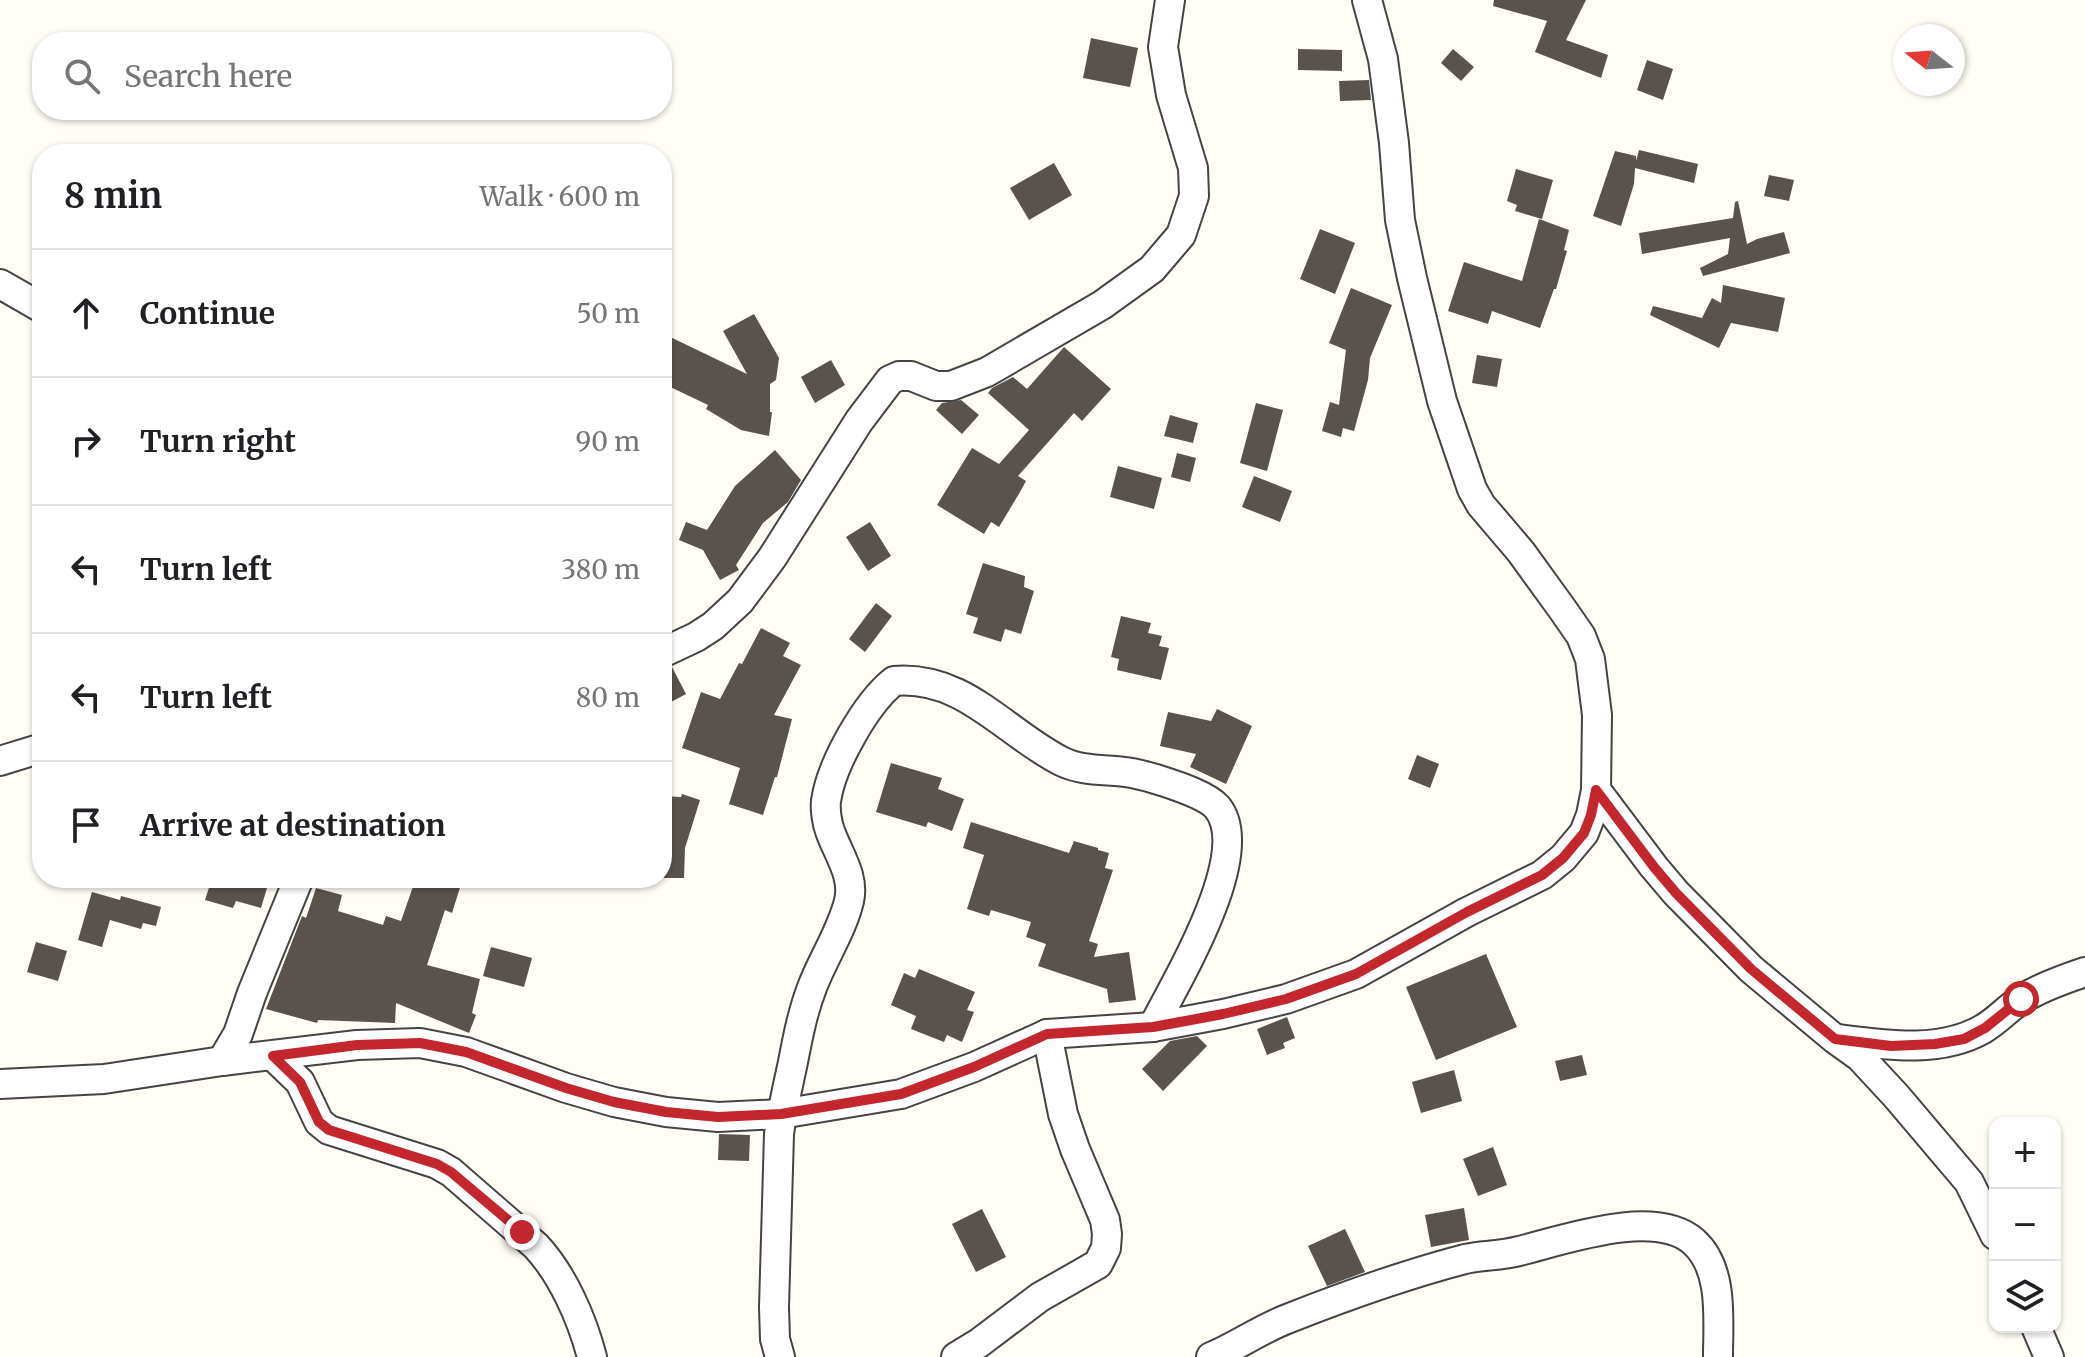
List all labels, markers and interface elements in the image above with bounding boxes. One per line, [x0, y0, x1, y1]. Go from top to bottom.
north arrow [1893, 24, 1965, 96]
search box [32, 32, 672, 120]
icon: search [60, 54, 104, 98]
text: Search here [124, 57, 292, 95]
text: 8 min [64, 175, 162, 217]
text: Walk · 600 m [480, 180, 640, 213]
icon: ahead [64, 291, 108, 335]
text: Continue [140, 294, 275, 332]
text: 50 m [576, 297, 640, 330]
icon: right [64, 419, 108, 463]
text: Turn right [140, 422, 296, 460]
text: 90 m [576, 425, 640, 458]
icon: left [64, 547, 108, 591]
text: Turn left [140, 550, 272, 588]
text: 380 m [561, 553, 640, 586]
icon: left [64, 675, 108, 719]
text: Turn left [140, 678, 272, 716]
text: 80 m [576, 681, 640, 714]
icon: arrive [64, 803, 108, 847]
text: Arrive at destination [140, 806, 446, 844]
route start [2003, 981, 2039, 1017]
map controls [1989, 1117, 2061, 1333]
button: + [1989, 1117, 2061, 1189]
button: − [1989, 1189, 2061, 1261]
route end [504, 1214, 540, 1250]
button: layers [1989, 1261, 2061, 1333]

